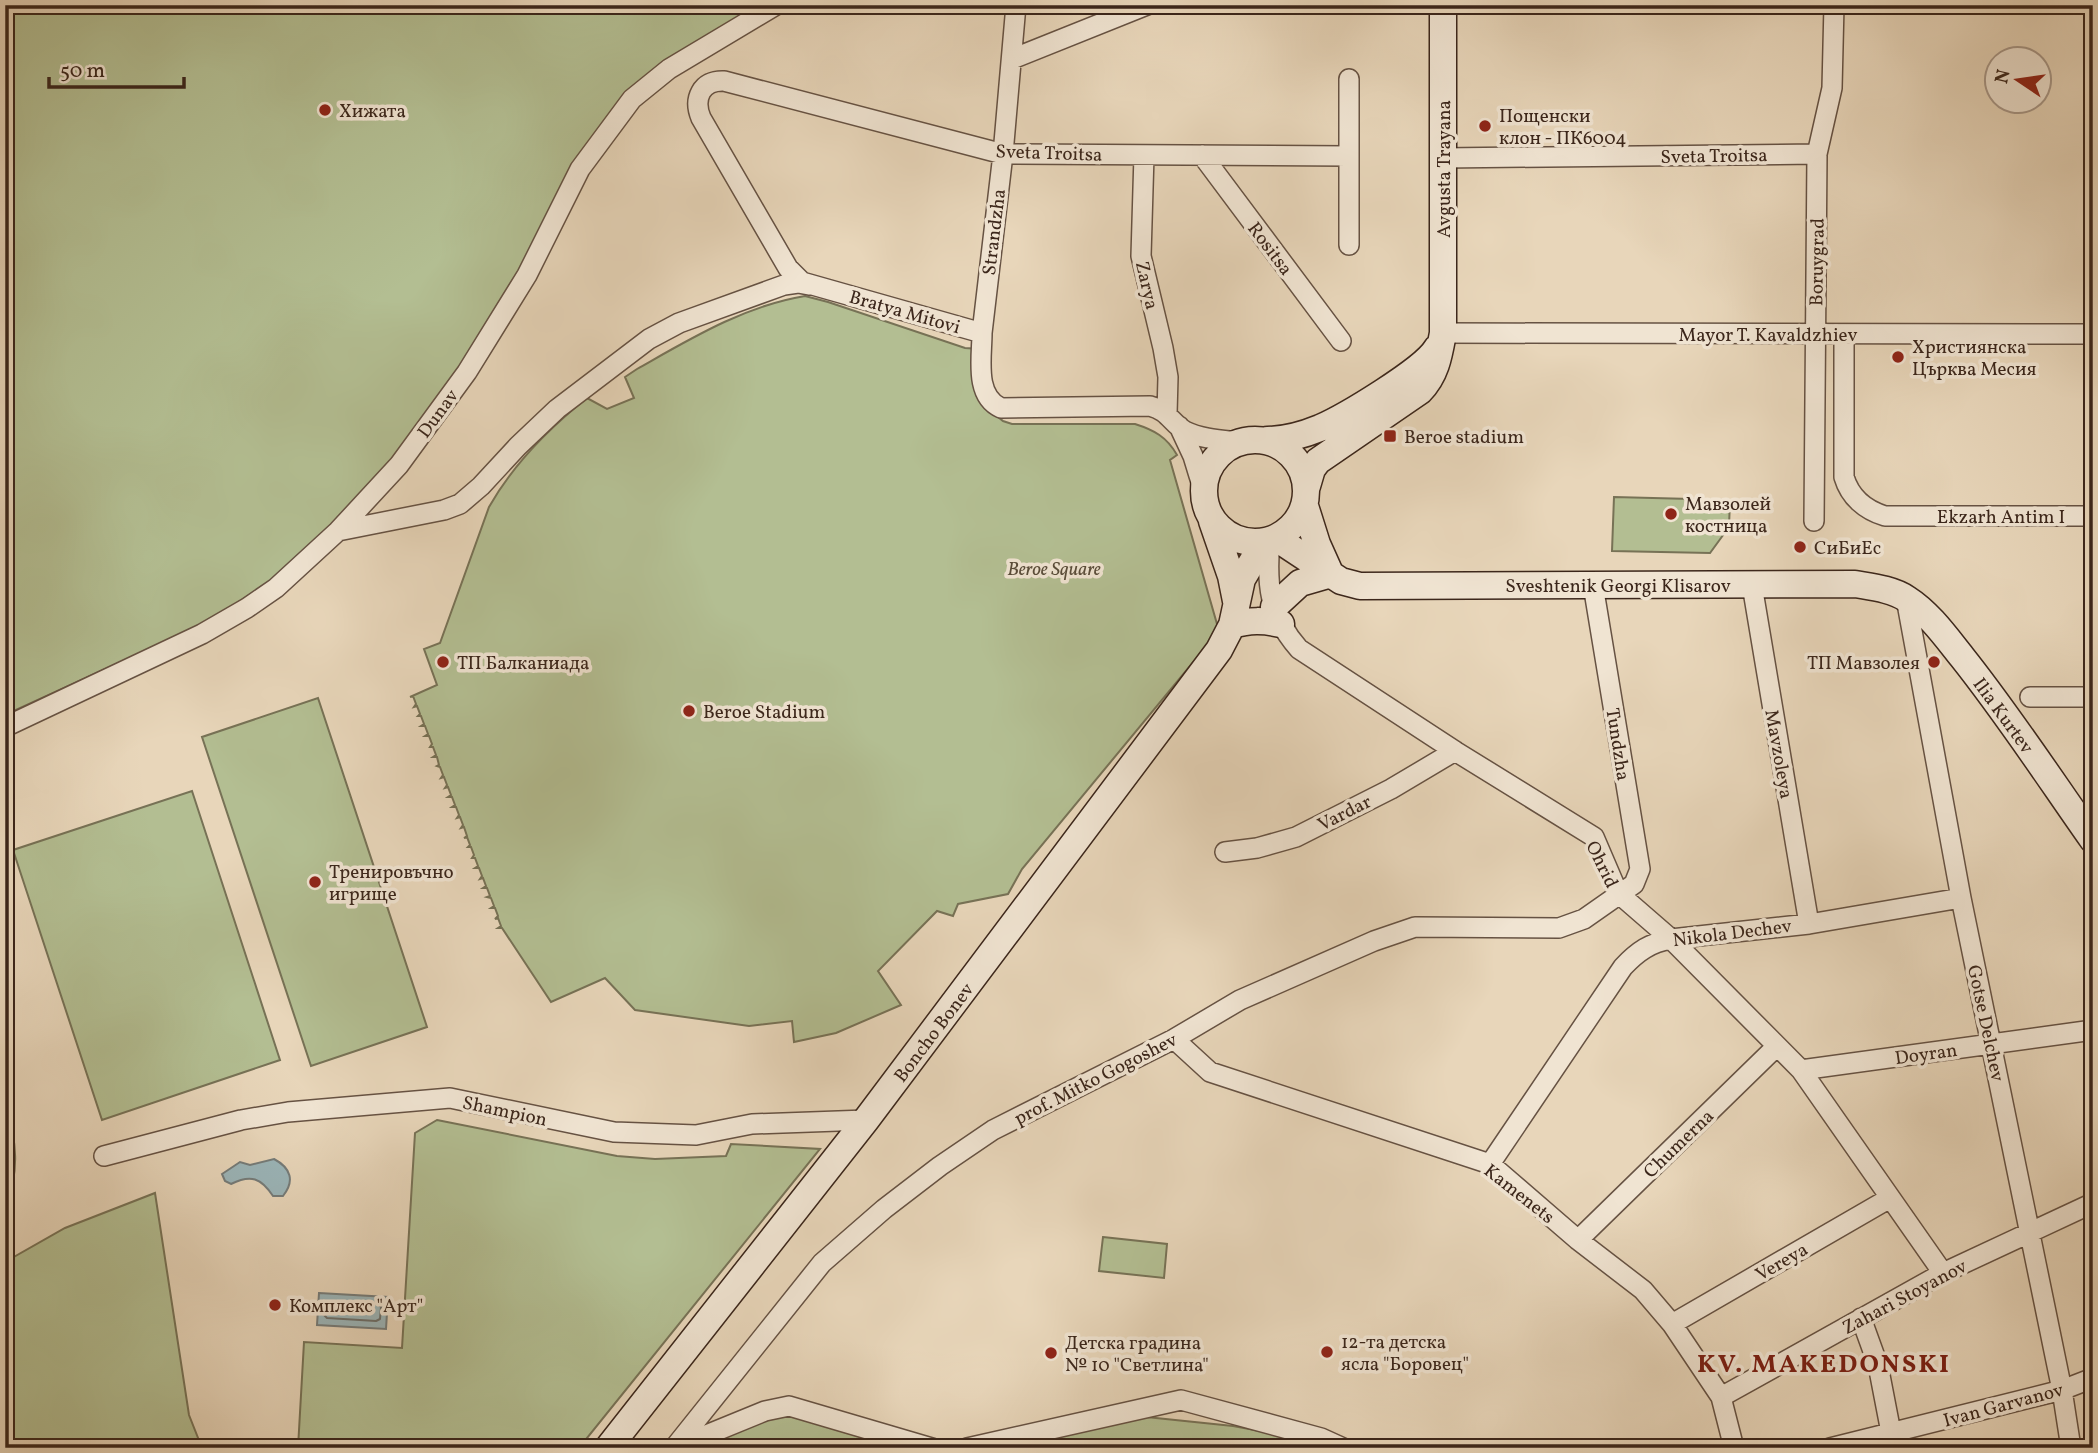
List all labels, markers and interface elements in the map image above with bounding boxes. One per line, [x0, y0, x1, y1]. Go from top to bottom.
scale bar [49, 46, 184, 90]
north arrow [1982, 46, 2052, 116]
text: 50 m [60, 57, 105, 86]
text: N [1989, 67, 2018, 86]
place label: Хижата [339, 99, 406, 125]
street label: Avgusta Trayana [1432, 100, 1458, 238]
marker: Хижата [317, 102, 333, 118]
place label: Пощенски клон - ПК6004 [1499, 104, 1627, 152]
marker: Пощенски клон - ПК6004 [1477, 118, 1493, 134]
street label: Sveta Troitsa [995, 139, 1103, 169]
street label: Sveta Troitsa [1660, 143, 1768, 171]
street label: Strandzha [977, 188, 1013, 277]
street label: Rositsa [1241, 217, 1298, 281]
street label: Boruygrad [1804, 218, 1832, 306]
street label: Zarya [1128, 259, 1164, 312]
street label: Bratya Mitovi [846, 285, 963, 341]
street label: Mayor T. Kavaldzhiev [1679, 323, 1857, 349]
place label: Християнска Църква Месия [1912, 335, 2037, 383]
marker: Християнска Църква Месия [1890, 349, 1906, 365]
street label: Dunav [412, 384, 465, 444]
place label: Beroe stadium [1404, 425, 1524, 451]
marker: Beroe stadium [1382, 428, 1398, 444]
place label: Мавзолей костница [1685, 492, 1771, 540]
street label: Ekzarh Antim I [1937, 505, 2065, 531]
marker: Мавзолей костница [1663, 506, 1679, 522]
place label: СиБиЕс [1814, 536, 1881, 562]
marker: СиБиЕс [1792, 539, 1808, 555]
park label: Beroe Square [1007, 557, 1101, 583]
street label: Sveshtenik Georgi Klisarov [1505, 574, 1731, 600]
place label: ТП Балканиада [457, 651, 589, 677]
place label: ТП Мавзолея [1807, 651, 1920, 677]
marker: ТП Балканиада [435, 654, 451, 670]
marker: ТП Мавзолея [1926, 654, 1942, 670]
street label: Ilia Kurtev [1966, 673, 2039, 760]
place label: Beroe Stadium [703, 700, 825, 726]
marker: Beroe Stadium [681, 703, 697, 719]
street label: Tundzha [1598, 706, 1636, 783]
street label: Mavzoleya [1757, 708, 1799, 801]
street label: Vardar [1314, 789, 1376, 838]
street label: Ohrid [1579, 837, 1624, 893]
place label: Тренировъчно игрище [329, 860, 454, 908]
marker: Тренировъчно игрище [307, 874, 323, 890]
street label: Nikola Dechev [1671, 914, 1793, 954]
street label: Gotse Delchev [1960, 963, 2010, 1084]
street label: Boncho Bonev [889, 978, 981, 1088]
street label: prof. Mitko Gogoshev [1010, 1027, 1182, 1132]
street label: Doyran [1893, 1038, 1959, 1072]
street label: Shampion [460, 1090, 549, 1134]
street label: Chumerna [1638, 1104, 1720, 1185]
street label: Kamenets [1478, 1159, 1560, 1230]
street label: Vereya [1751, 1237, 1813, 1288]
street label: Zahari Stoyanov [1838, 1254, 1972, 1342]
place label: Комплекс "Арт" [289, 1294, 423, 1320]
marker: Комплекс "Арт" [267, 1297, 283, 1313]
place label: 12-та детска ясла "Боровец" [1341, 1330, 1469, 1378]
place label: Детска градина № 10 "Светлина" [1065, 1331, 1209, 1379]
marker: 12-та детска ясла "Боровец" [1319, 1344, 1335, 1360]
marker: Детска градина № 10 "Светлина" [1043, 1345, 1059, 1361]
district label: KV. MAKEDONSKI [1697, 1347, 1951, 1383]
street label: Ivan Garvanov [1941, 1377, 2067, 1434]

